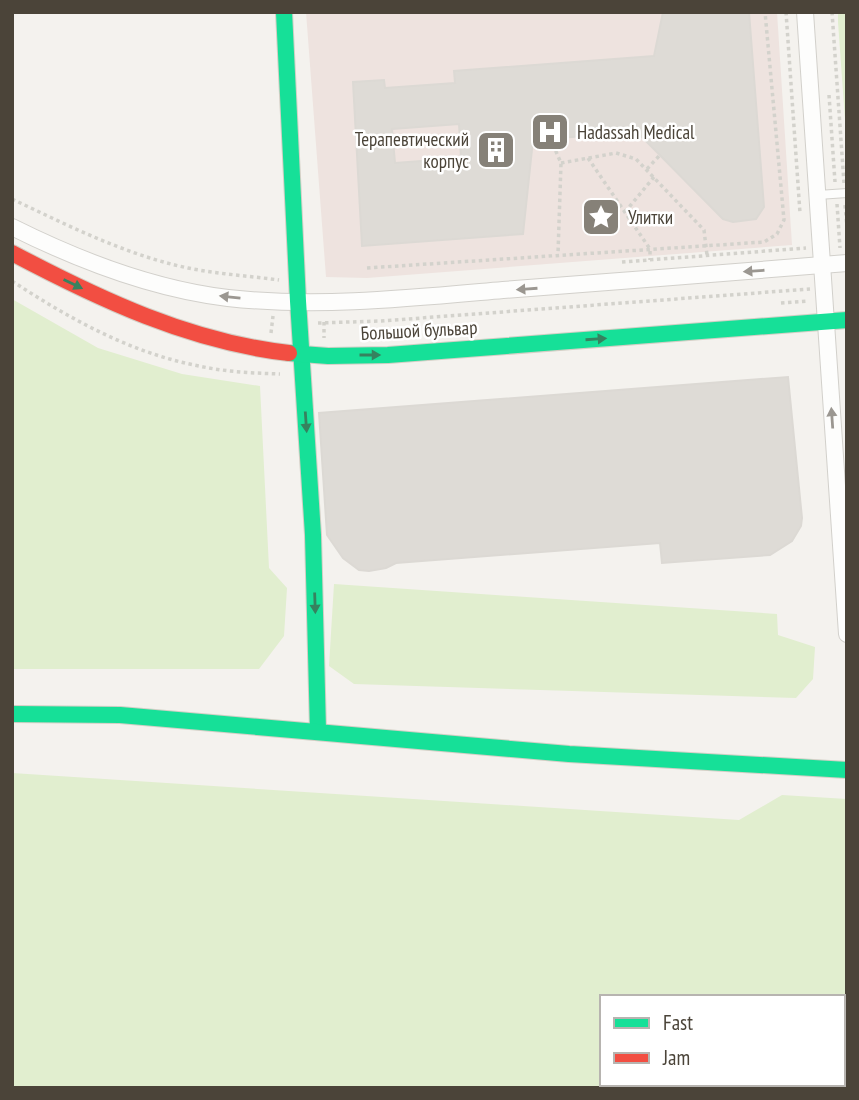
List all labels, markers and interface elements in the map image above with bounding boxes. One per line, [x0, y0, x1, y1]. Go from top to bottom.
hospital icon: Hadassah Medical [529, 111, 571, 153]
place label: Hadassah Medical [577, 120, 695, 144]
place label: Терапевтический корпус [355, 127, 469, 173]
building icon: Терапевтический корпус [475, 129, 517, 171]
place icon: Улитки [580, 196, 622, 238]
place label: Улитки [628, 205, 673, 229]
one-way arrow [743, 266, 765, 277]
one-way arrow [63, 279, 83, 290]
one-way arrow [516, 283, 538, 294]
one-way arrow [219, 292, 241, 303]
street label: Большой бульвар [360, 315, 478, 345]
one-way arrow [586, 333, 608, 344]
one-way arrow [359, 349, 381, 361]
one-way arrow [827, 407, 838, 429]
one-way arrow [301, 412, 312, 434]
one-way arrow [309, 592, 321, 614]
legend [600, 995, 845, 1086]
text: Fast [663, 1009, 693, 1036]
text: Jam [662, 1044, 690, 1071]

